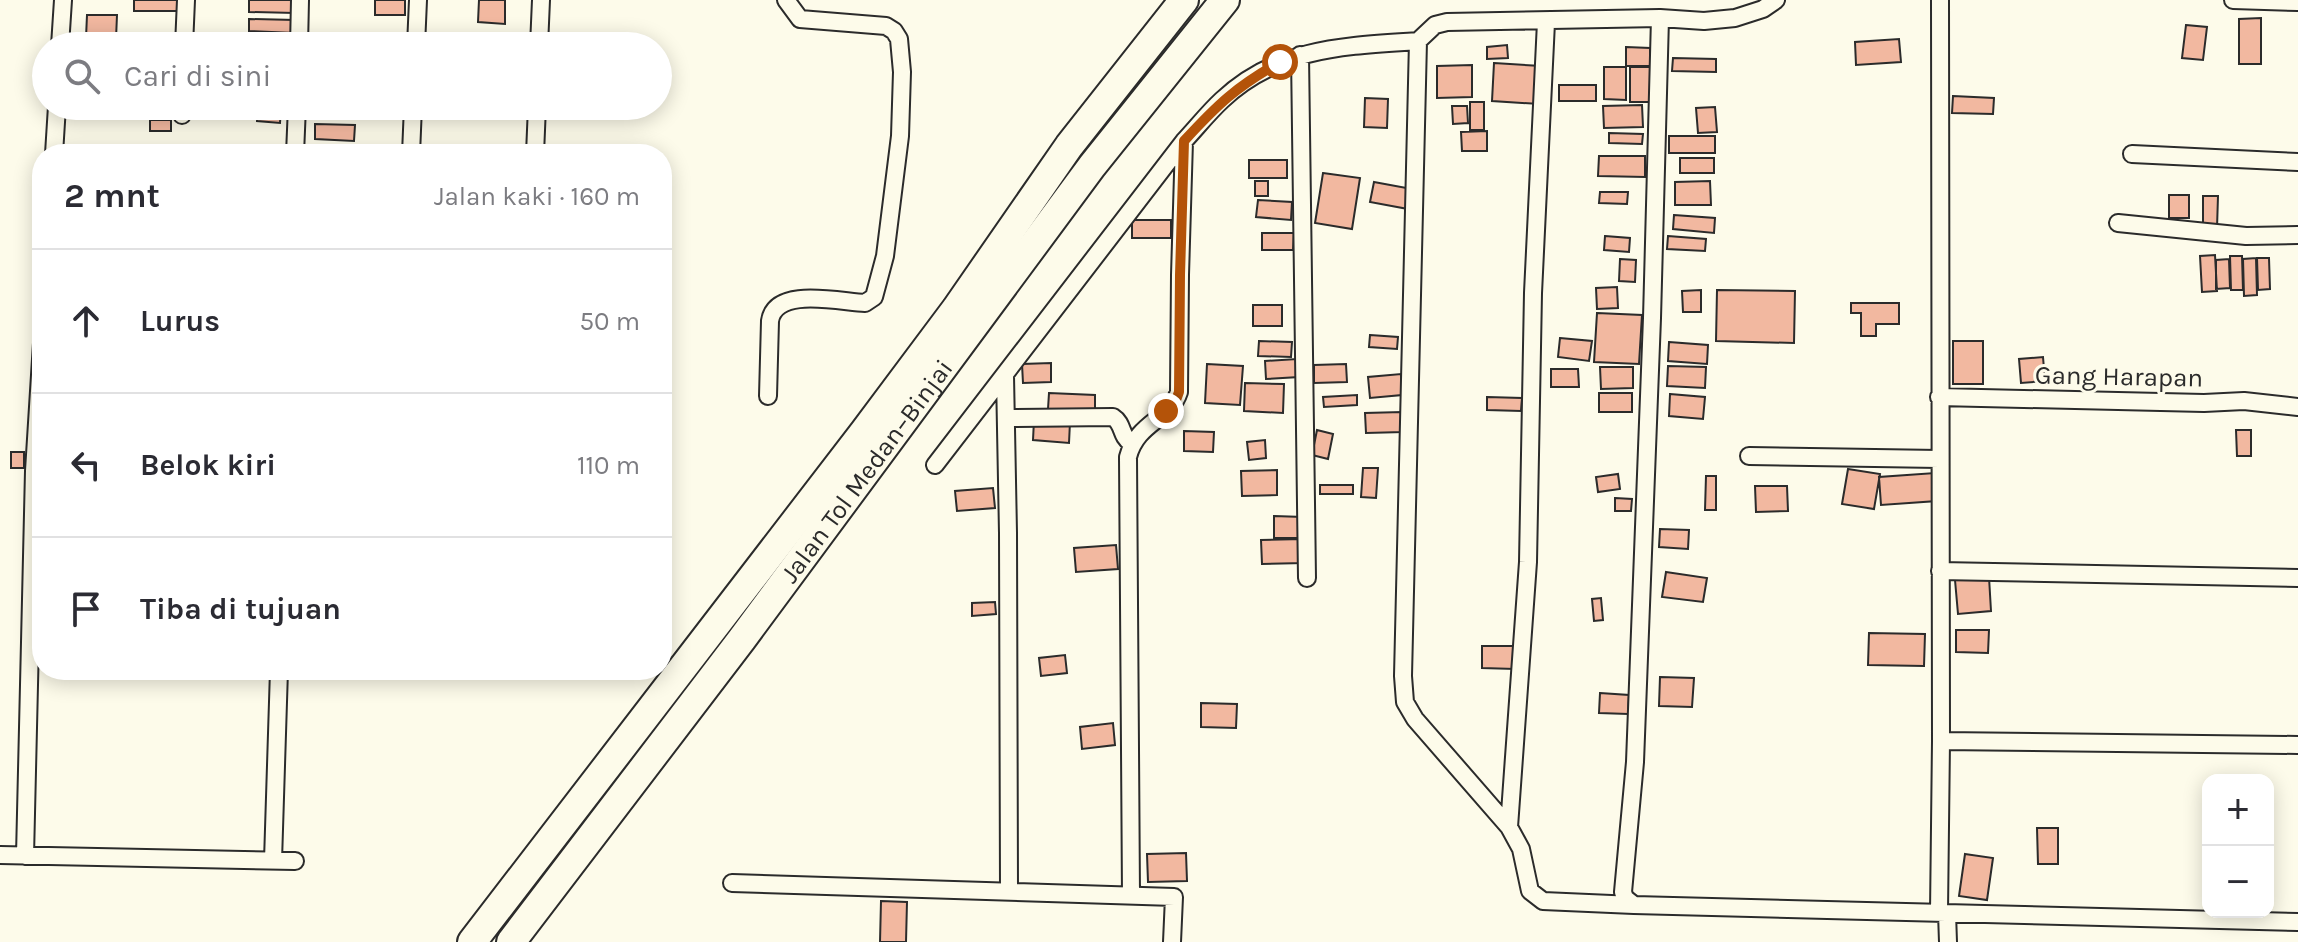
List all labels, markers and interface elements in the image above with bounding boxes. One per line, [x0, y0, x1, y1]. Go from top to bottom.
search box [32, 32, 672, 120]
route start [1262, 44, 1298, 80]
icon: search [60, 54, 104, 98]
text: Cari di sini [124, 58, 271, 94]
text: 2 mnt [64, 176, 160, 216]
text: Jalan kaki · 160 m [434, 181, 640, 212]
icon: ahead [64, 299, 108, 343]
text: Lurus [140, 303, 220, 339]
text: 50 m [579, 306, 640, 337]
street label: Jalan Tol Medan–Binjai [774, 354, 959, 589]
street label: Gang Harapan [2035, 360, 2203, 393]
route end [1148, 393, 1184, 429]
icon: left [64, 443, 108, 487]
text: Belok kiri [140, 447, 276, 483]
text: 110 m [577, 450, 640, 481]
icon: arrive [64, 587, 108, 631]
text: Tiba di tujuan [140, 591, 341, 627]
map controls [2202, 774, 2274, 918]
button: + [2202, 774, 2274, 846]
button: − [2202, 846, 2274, 918]

